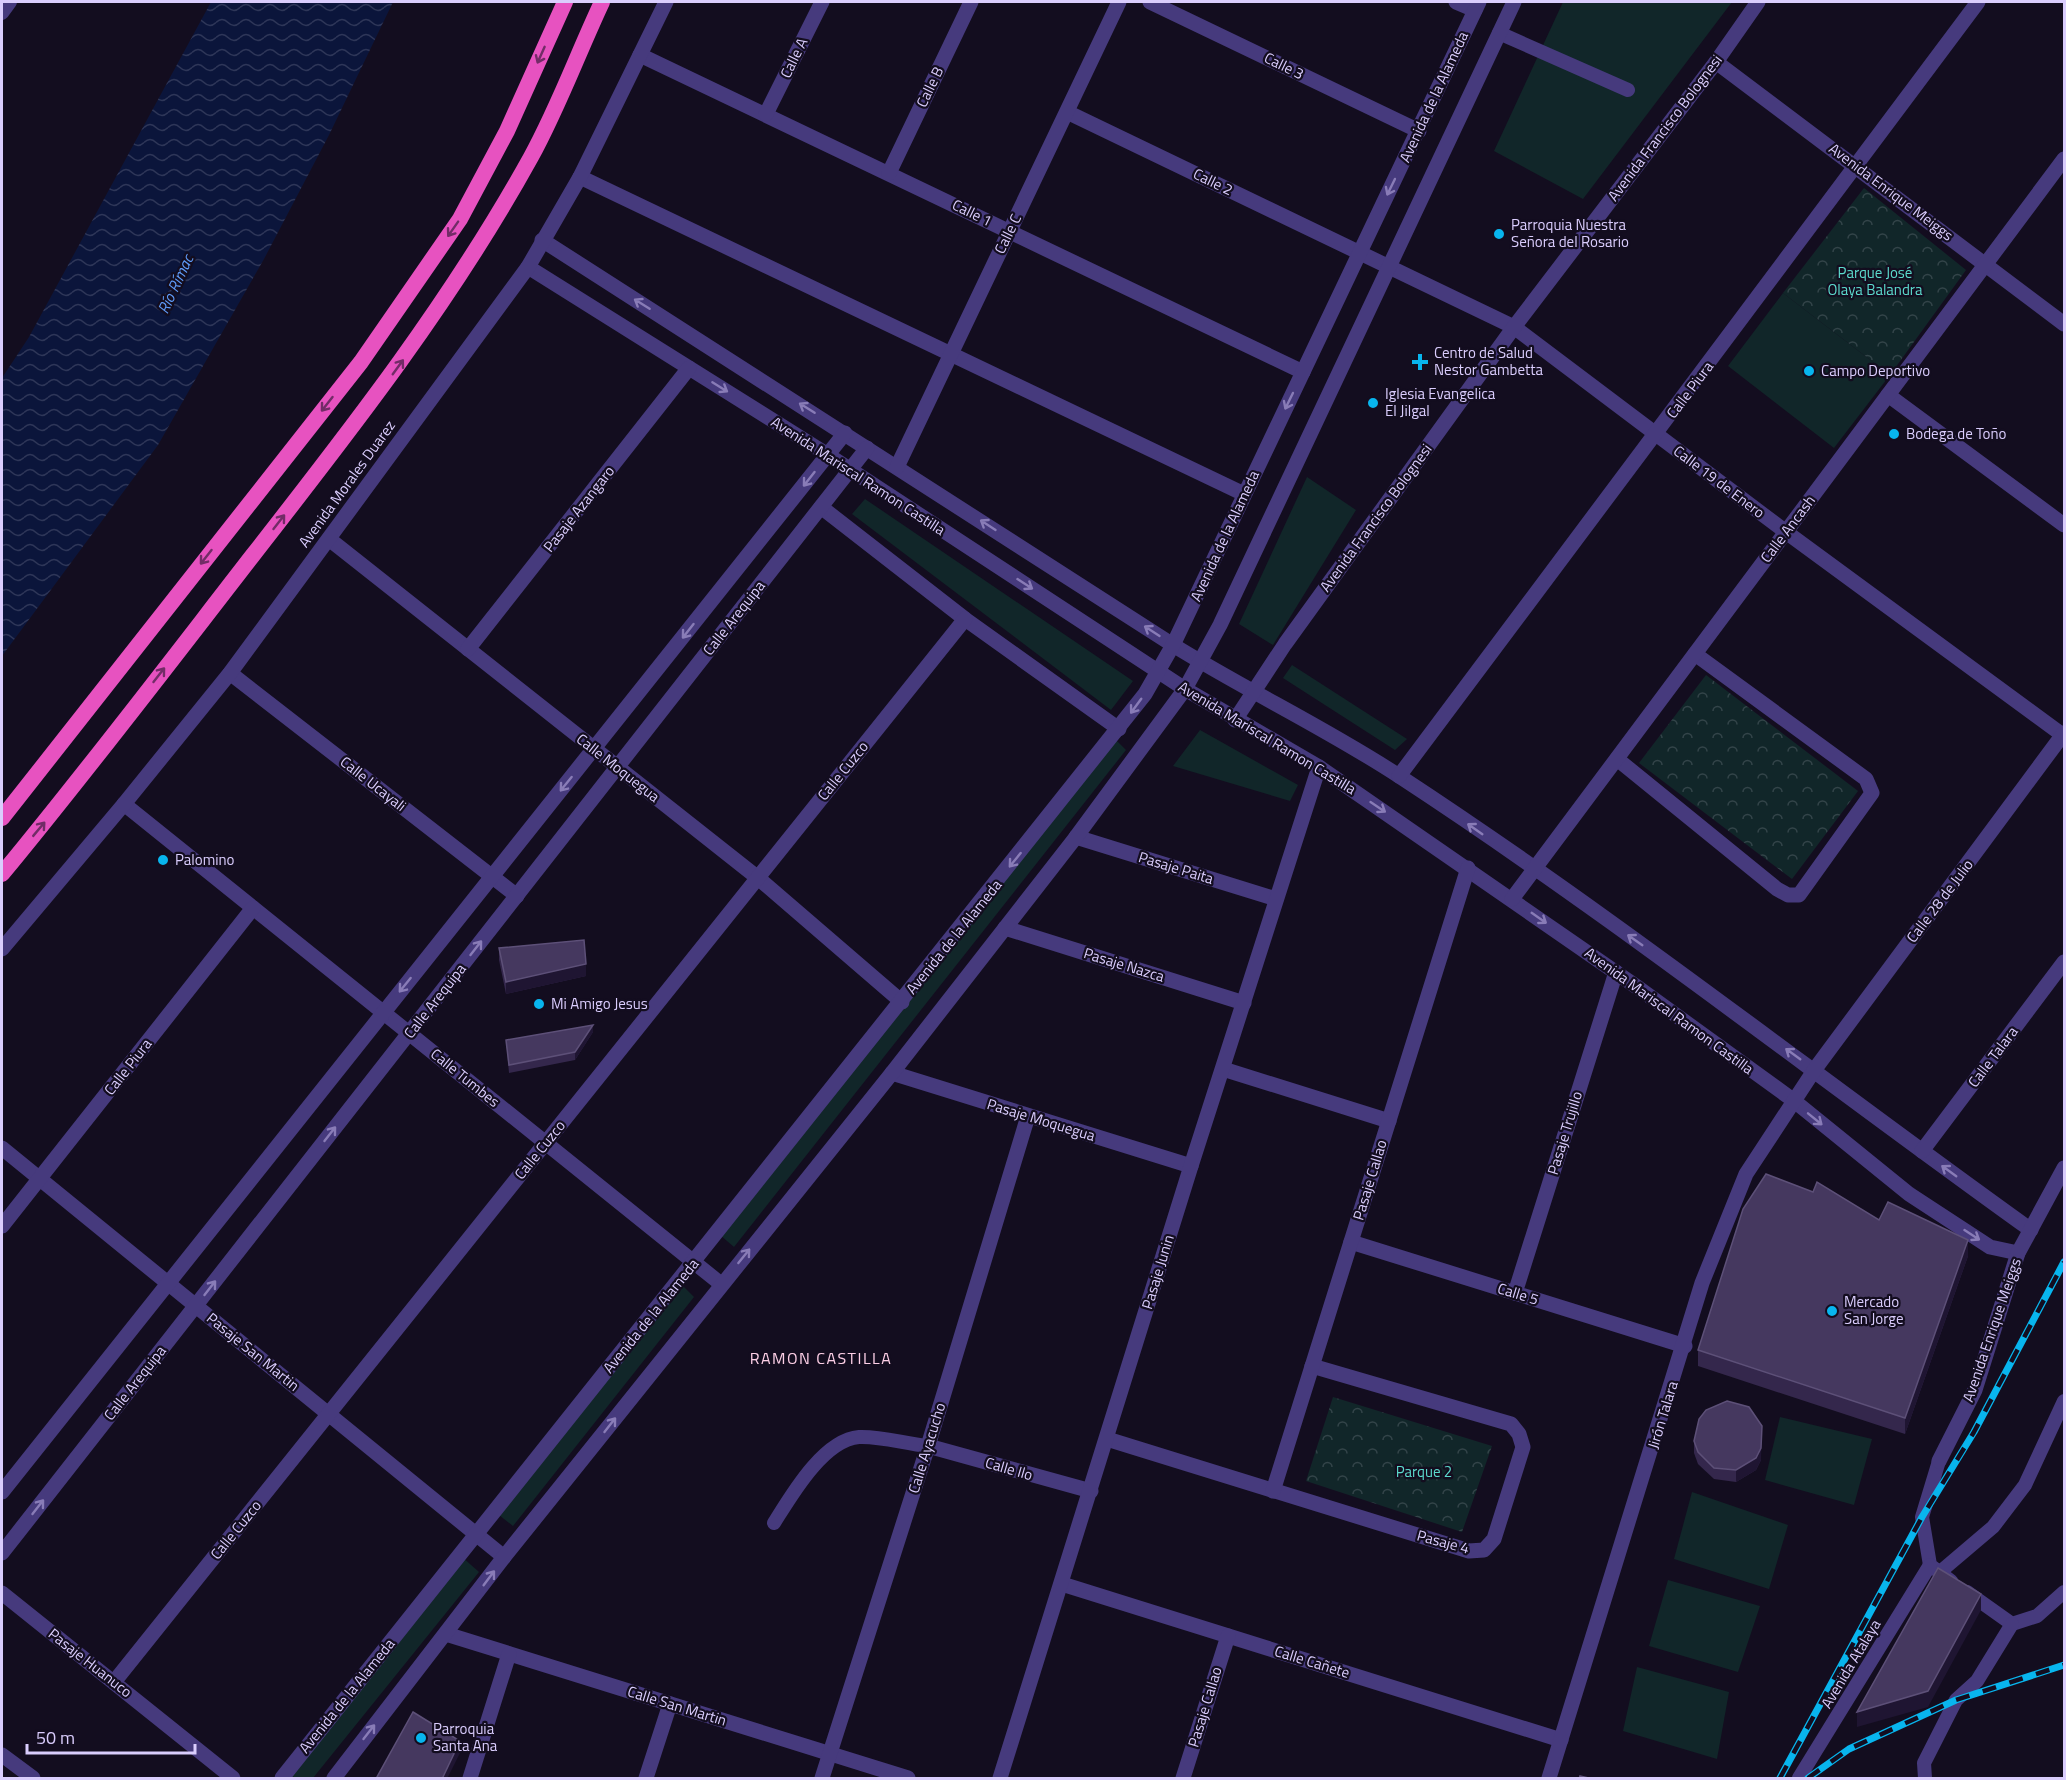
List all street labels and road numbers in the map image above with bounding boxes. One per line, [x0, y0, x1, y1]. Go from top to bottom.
street label: Avenida de la Alameda [1393, 27, 1474, 166]
street label: Calle A [774, 34, 813, 82]
street label: Calle 3 [1260, 46, 1308, 85]
street label: Avenida Francisco Bolognesi [1602, 50, 1727, 206]
street label: Calle B [910, 63, 949, 111]
street label: Avenida Enrique Meiggs [1824, 137, 1958, 246]
street label: Calle 2 [1189, 162, 1237, 201]
street label: Calle 1 [948, 193, 996, 232]
street label: Calle C [988, 210, 1027, 258]
street label: Calle Piura [1660, 356, 1719, 423]
street label: Avenida Mariscal Ramon Castilla [766, 410, 950, 541]
street label: Avenida Morales Duarez [292, 415, 401, 552]
street label: Avenida Francisco Bolognesi [1314, 439, 1437, 597]
street label: Calle 19 de Enero [1669, 440, 1770, 524]
street label: Pasaje Azangaro [537, 460, 620, 557]
street label: Avenida de la Alameda [1184, 466, 1265, 605]
street label: Calle Ancash [1754, 490, 1821, 567]
street label: Calle Arequipa [697, 575, 771, 660]
street label: Avenida Mariscal Ramon Castilla [1174, 675, 1361, 800]
street label: Calle Moquegua [572, 728, 665, 808]
street label: Calle Cuzco [811, 736, 874, 805]
street label: Calle Ucayali [335, 750, 411, 817]
street label: Pasaje Paita [1136, 845, 1217, 890]
street label: Calle 28 de Julio [1901, 854, 1979, 947]
street label: Avenida de la Alameda [900, 874, 1008, 999]
street label: Pasaje Nazca [1081, 941, 1168, 988]
street label: Avenida Mariscal Ramon Castilla [1580, 941, 1759, 1080]
street label: Calle Arequipa [398, 958, 472, 1043]
street label: Calle Talara [1962, 1021, 2024, 1092]
street label: Calle Piura [98, 1033, 157, 1100]
street label: Calle Tumbes [426, 1043, 505, 1113]
street label: Pasaje Trujillo [1541, 1088, 1588, 1177]
street label: Pasaje Moquegua [984, 1092, 1099, 1147]
street label: Calle Cuzco [508, 1115, 571, 1184]
street label: Pasaje Callao [1346, 1137, 1393, 1223]
street label: Pasaje Junin [1135, 1232, 1180, 1312]
street label: Avenida de la Alameda [597, 1253, 705, 1378]
street label: Avenida Enrique Meiggs [1956, 1255, 2027, 1405]
street label: Calle 5 [1495, 1276, 1542, 1311]
street label: Pasaje San Martin [202, 1307, 305, 1396]
street label: Calle Arequipa [98, 1340, 172, 1425]
street label: Jirón Talara [1641, 1378, 1684, 1452]
street label: Calle Ayacucho [902, 1400, 951, 1496]
street label: Calle Ilo [983, 1451, 1036, 1486]
street label: Calle Cuzco [204, 1495, 267, 1564]
street label: Pasaje 4 [1414, 1523, 1472, 1560]
street label: Avenida Atalaya [1815, 1614, 1887, 1713]
street label: Pasaje Huanuco [43, 1622, 137, 1703]
street label: Avenida de la Alameda [293, 1633, 401, 1758]
street label: Calle Cañete [1272, 1639, 1353, 1684]
street label: Pasaje Callao [1181, 1664, 1228, 1750]
street label: Calle San Martin [625, 1680, 729, 1731]

